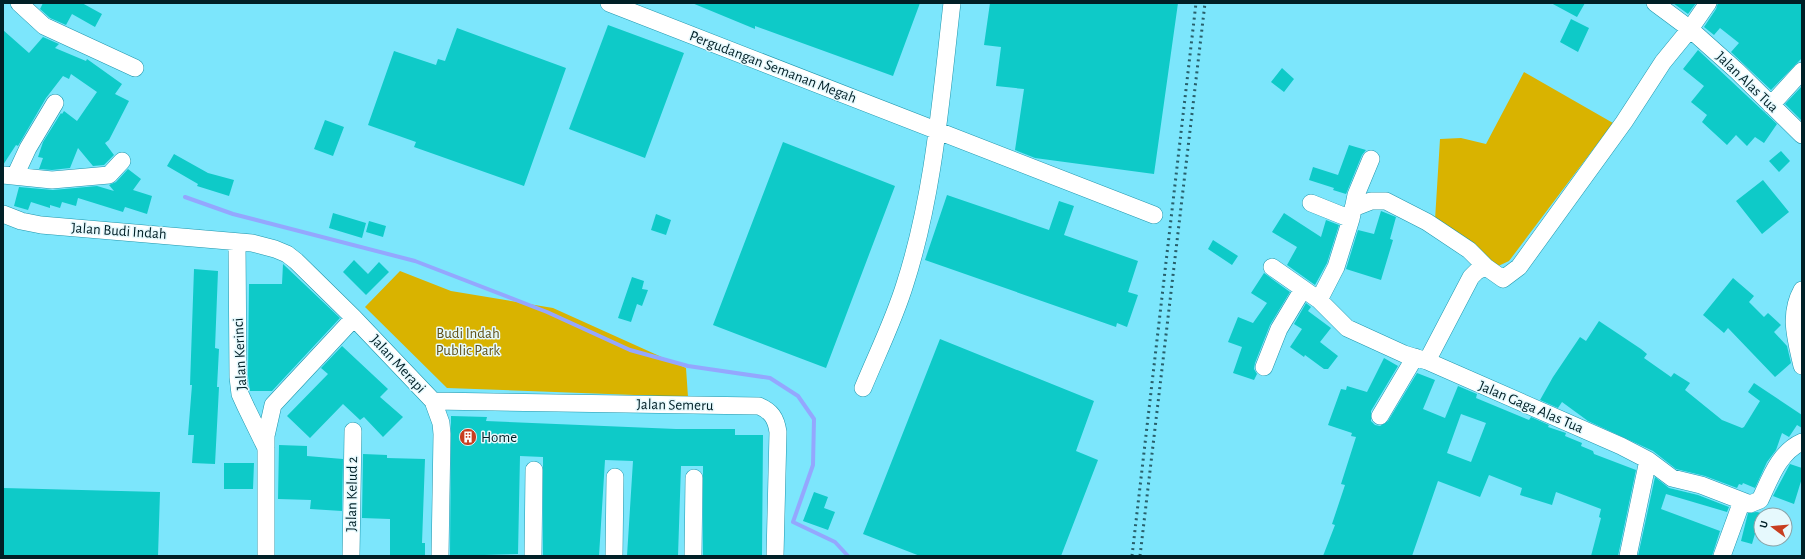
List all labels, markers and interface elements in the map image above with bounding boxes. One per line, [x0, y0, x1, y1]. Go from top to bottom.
street label: Pergudangan Semanan Megah [687, 28, 859, 106]
street label: Jalan Alas Tua [1713, 49, 1781, 115]
street label: Jalan Budi Indah [71, 220, 167, 242]
street label: Jalan Kerinci [231, 317, 249, 391]
park label: Budi Indah Public Park [436, 326, 500, 358]
street label: Jalan Merapi [368, 332, 428, 396]
street label: Jalan Gaga Alas Tua [1476, 378, 1586, 436]
street label: Jalan Semeru [636, 397, 714, 413]
building icon: Home [458, 427, 478, 447]
place label: Home [481, 430, 517, 445]
street label: Jalan Kelud 2 [344, 456, 360, 532]
north arrow [1753, 507, 1793, 547]
text: U [1758, 519, 1770, 529]

